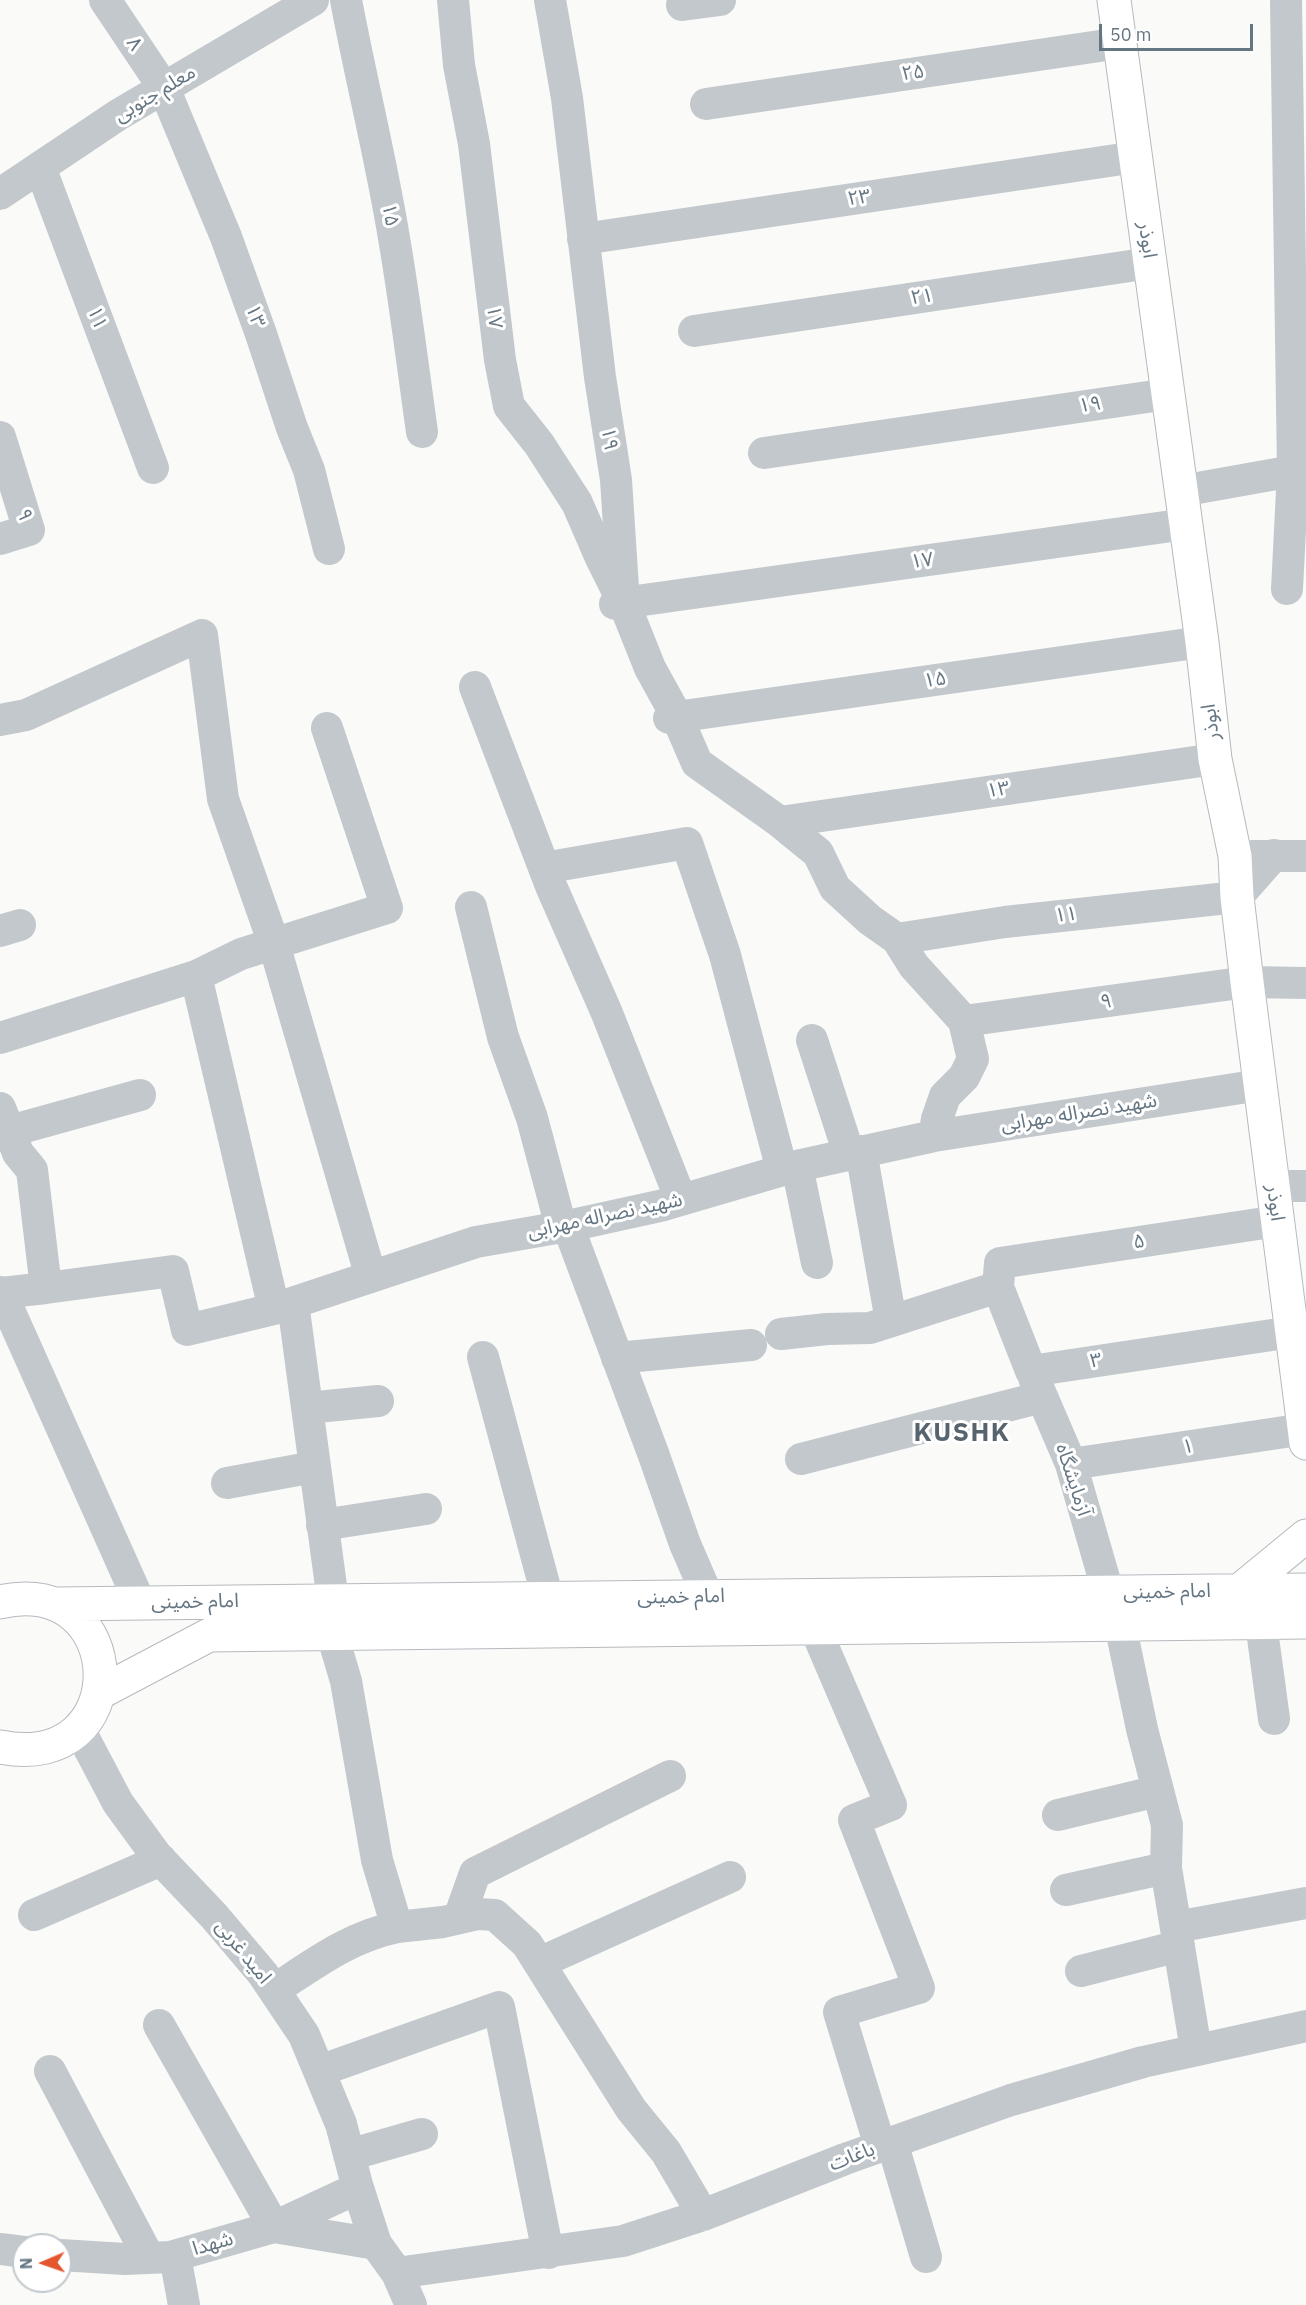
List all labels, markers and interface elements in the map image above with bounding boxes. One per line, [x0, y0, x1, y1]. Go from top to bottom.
scale bar [1102, 12, 1256, 50]
text: 50 m [1110, 23, 1152, 46]
street label: ۸ [121, 33, 147, 55]
street label: معلم جنوبی [110, 60, 200, 128]
street label: ۲۵ [900, 60, 926, 86]
street label: ۲۳ [846, 185, 872, 211]
street label: ۱۵ [376, 202, 404, 228]
street label: ابوذر [1133, 220, 1161, 260]
street label: ۲۱ [909, 284, 935, 310]
street label: ۱۳ [240, 301, 270, 331]
street label: ۱۱ [82, 303, 112, 333]
street label: ۱۷ [481, 304, 507, 330]
street label: ۱۹ [1077, 392, 1103, 418]
street label: ۱۹ [595, 426, 623, 452]
street label: ۹ [11, 506, 37, 524]
street label: ۱۷ [909, 548, 935, 574]
street label: ۱۵ [922, 667, 948, 693]
street label: ابوذر [1197, 702, 1225, 742]
street label: ۱۳ [985, 777, 1011, 803]
street label: ۱۱ [1053, 902, 1079, 928]
street label: ۹ [1099, 989, 1113, 1015]
street label: شهید نصراله مهرابی [999, 1089, 1159, 1137]
street label: ابوذر [1261, 1183, 1289, 1223]
street label: شهید نصراله مهرابی [525, 1188, 685, 1244]
street label: ۵ [1131, 1229, 1147, 1255]
street label: ۳ [1088, 1348, 1104, 1374]
district label: KUSHK [914, 1417, 1010, 1449]
street label: ۱ [1180, 1434, 1196, 1460]
street label: آزمایشگاه [1050, 1441, 1096, 1519]
street label: امام خمینی [1123, 1579, 1211, 1605]
street label: امام خمینی [637, 1584, 725, 1610]
street label: امام خمینی [151, 1589, 239, 1615]
street label: امید غربی [210, 1915, 276, 1989]
street label: باغات [826, 2137, 878, 2177]
street label: شهدا [190, 2227, 236, 2261]
north arrow [12, 2233, 72, 2293]
text: N [16, 2257, 36, 2270]

